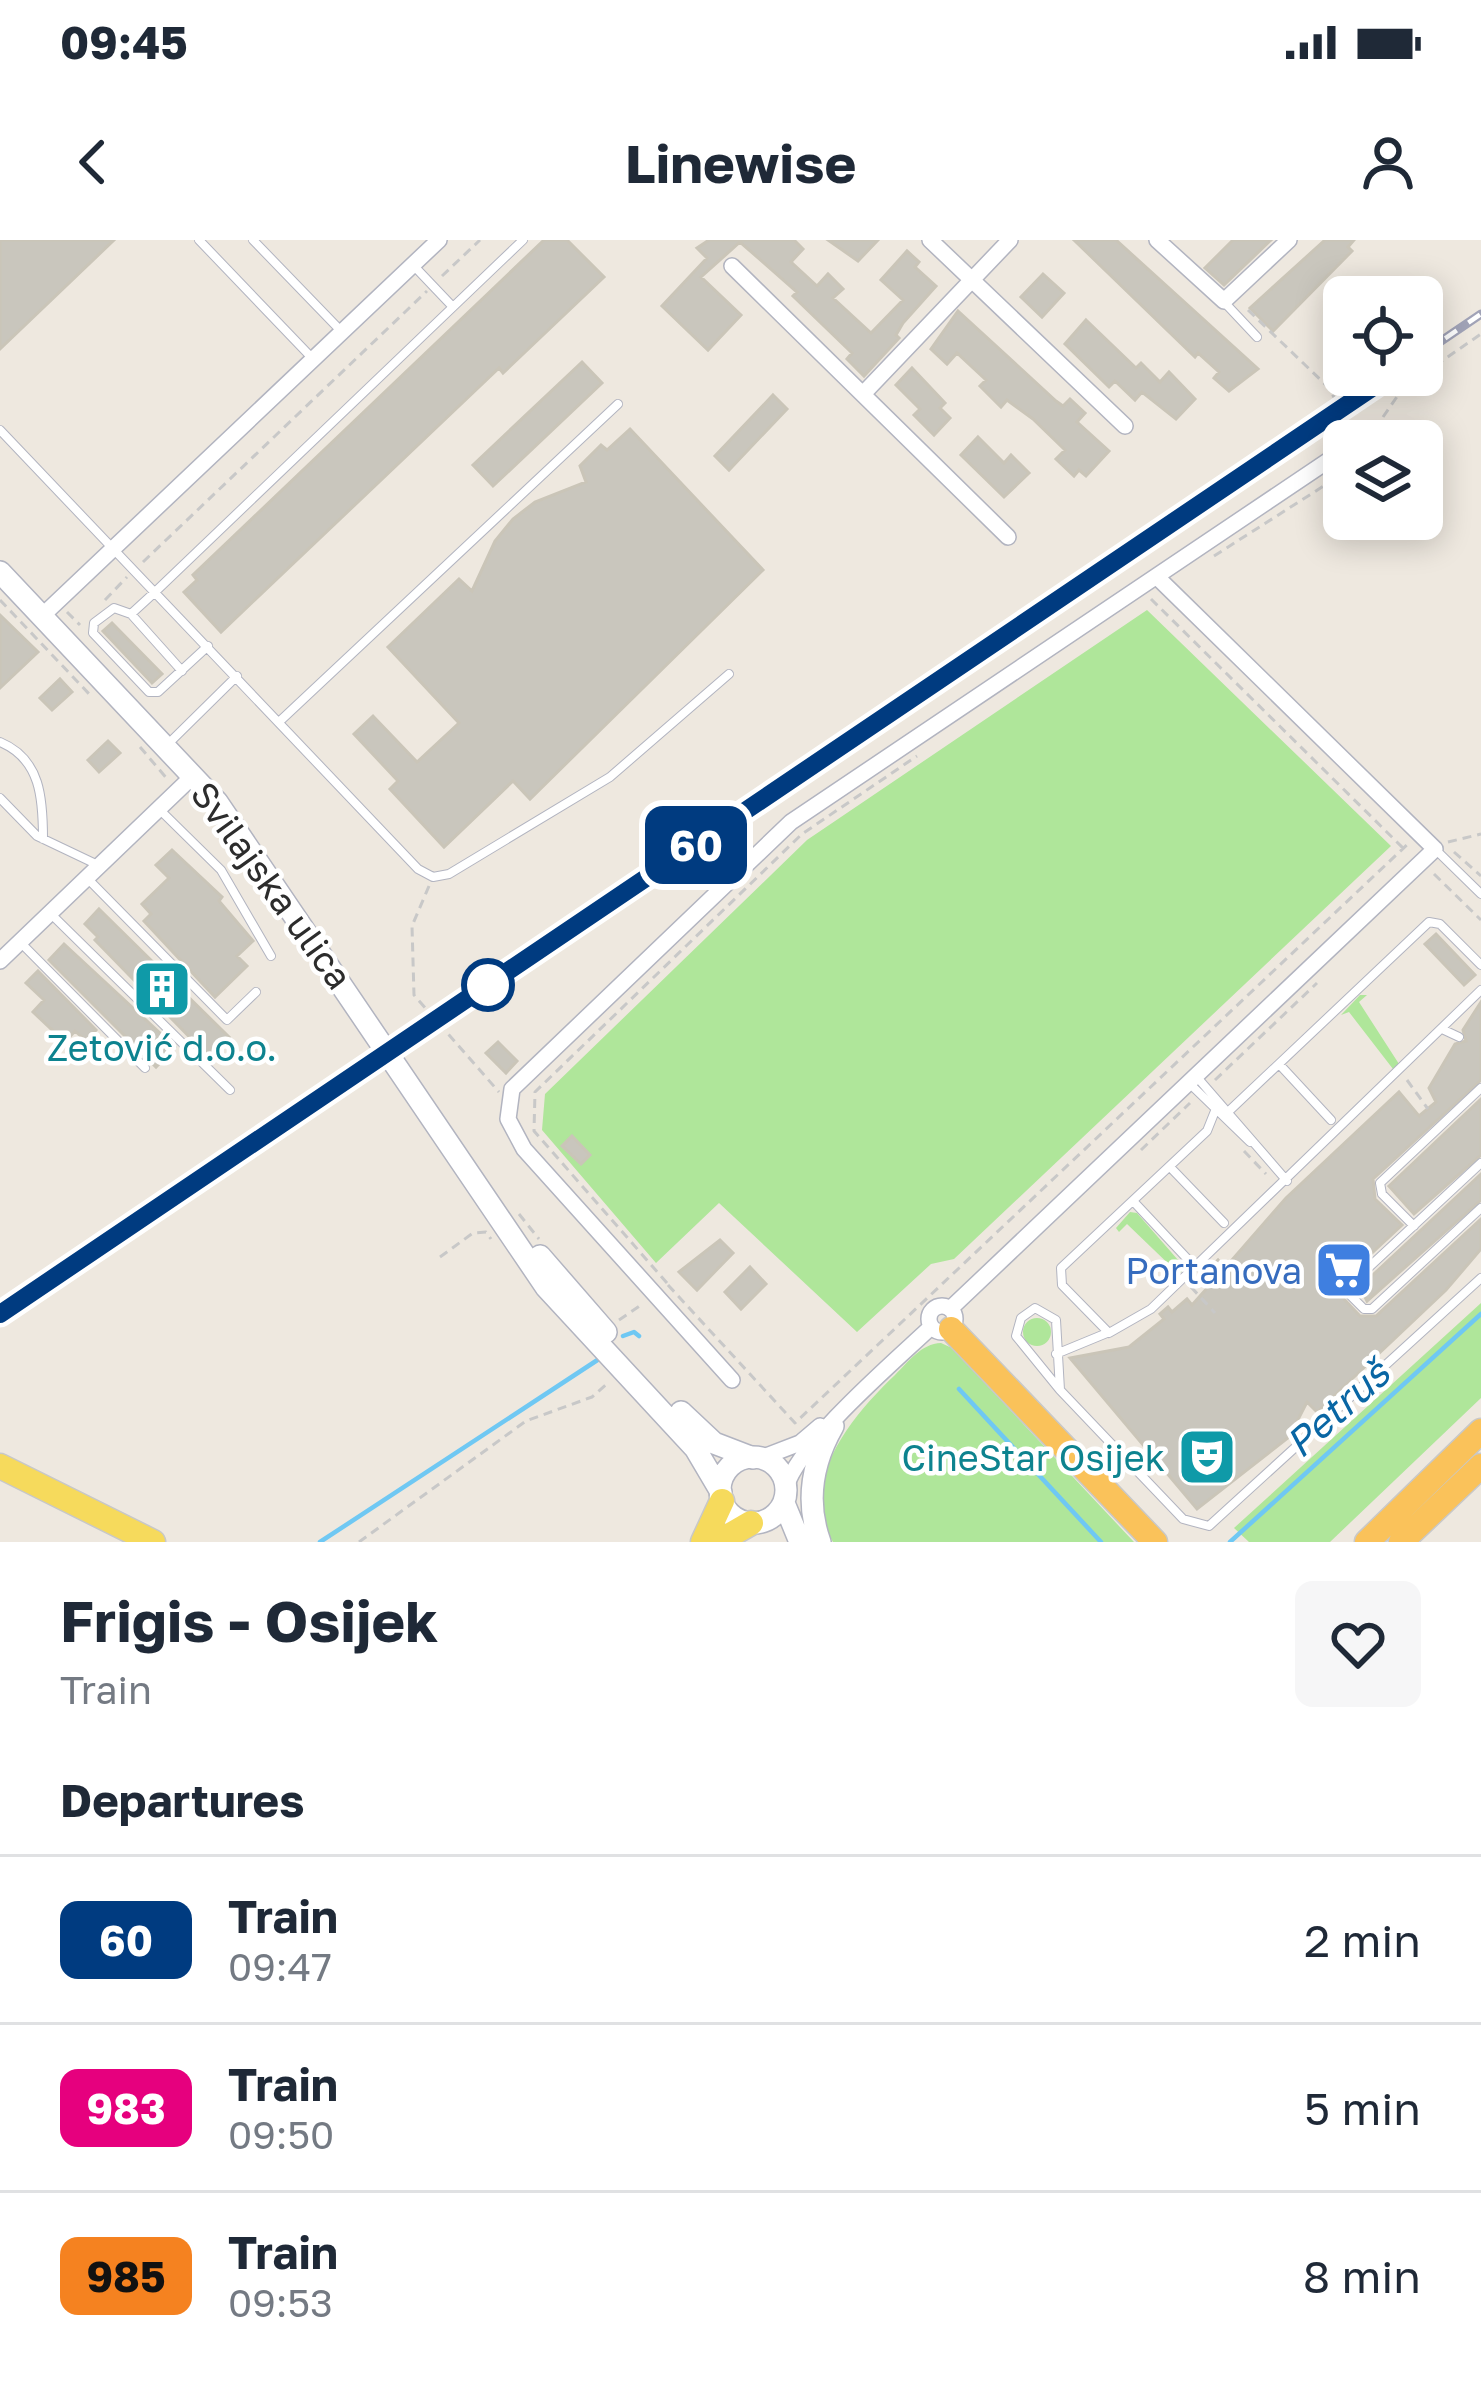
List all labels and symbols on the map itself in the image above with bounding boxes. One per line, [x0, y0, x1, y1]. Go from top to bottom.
street label: Svilajska ulica [183, 773, 361, 997]
line badge: 60 [642, 806, 750, 884]
building icon: Zetović d.o.o. [131, 958, 193, 1020]
unlabelled marker [463, 960, 513, 1010]
place label: Zetović d.o.o. [47, 1026, 277, 1069]
supermarket icon: Portanova [1313, 1239, 1375, 1301]
place label: Portanova [1125, 1249, 1302, 1292]
water label: Petruš [1276, 1347, 1401, 1467]
theatre icon: CineStar Osijek [1176, 1426, 1238, 1488]
place label: CineStar Osijek [902, 1436, 1165, 1479]

